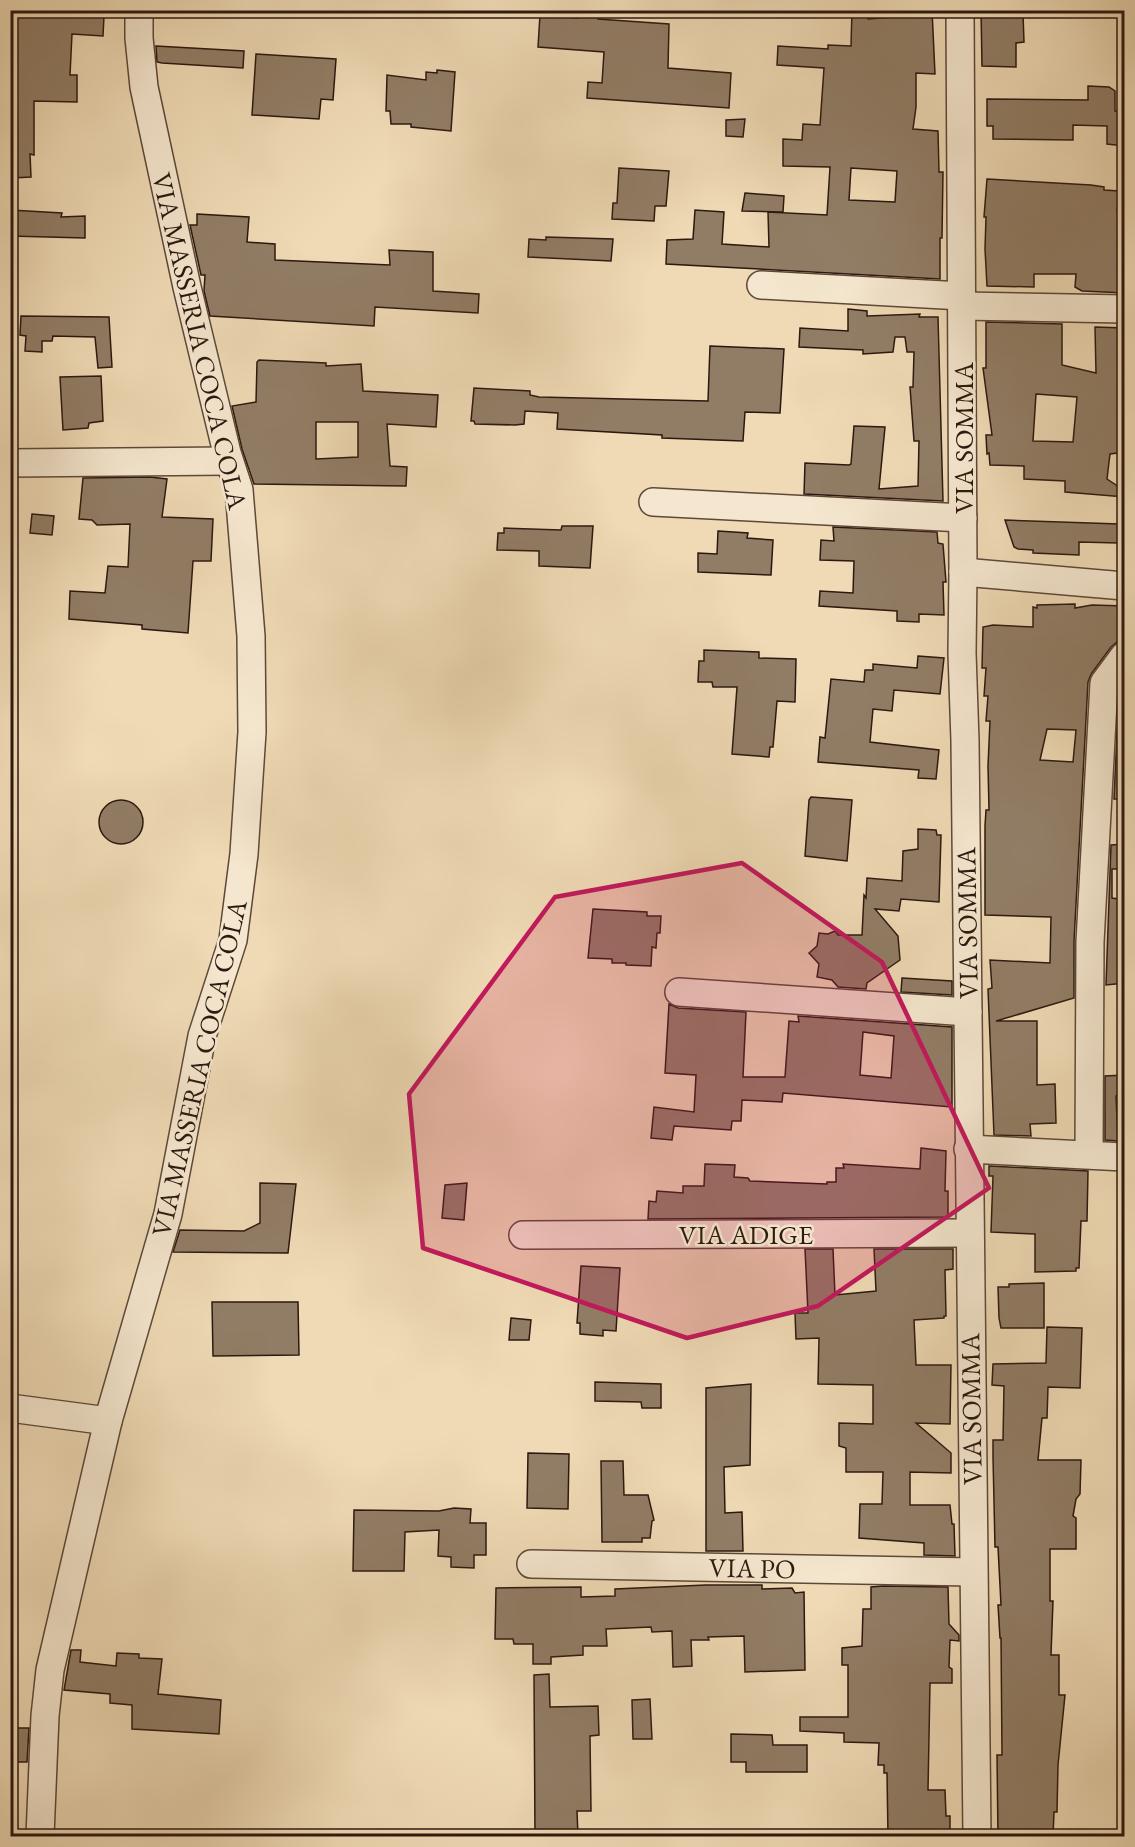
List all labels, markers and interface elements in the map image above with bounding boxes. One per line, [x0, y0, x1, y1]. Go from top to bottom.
street label: VIA MASSERIA COCA COLA [144, 169, 256, 513]
street label: VIA SOMMA [946, 362, 981, 514]
street label: VIA SOMMA [948, 846, 986, 999]
street label: VIA MASSERIA COCA COLA [143, 896, 255, 1240]
street label: VIA ADIGE [679, 1217, 813, 1252]
street label: VIA SOMMA [952, 1332, 990, 1485]
street label: VIA PO [708, 1550, 796, 1586]

